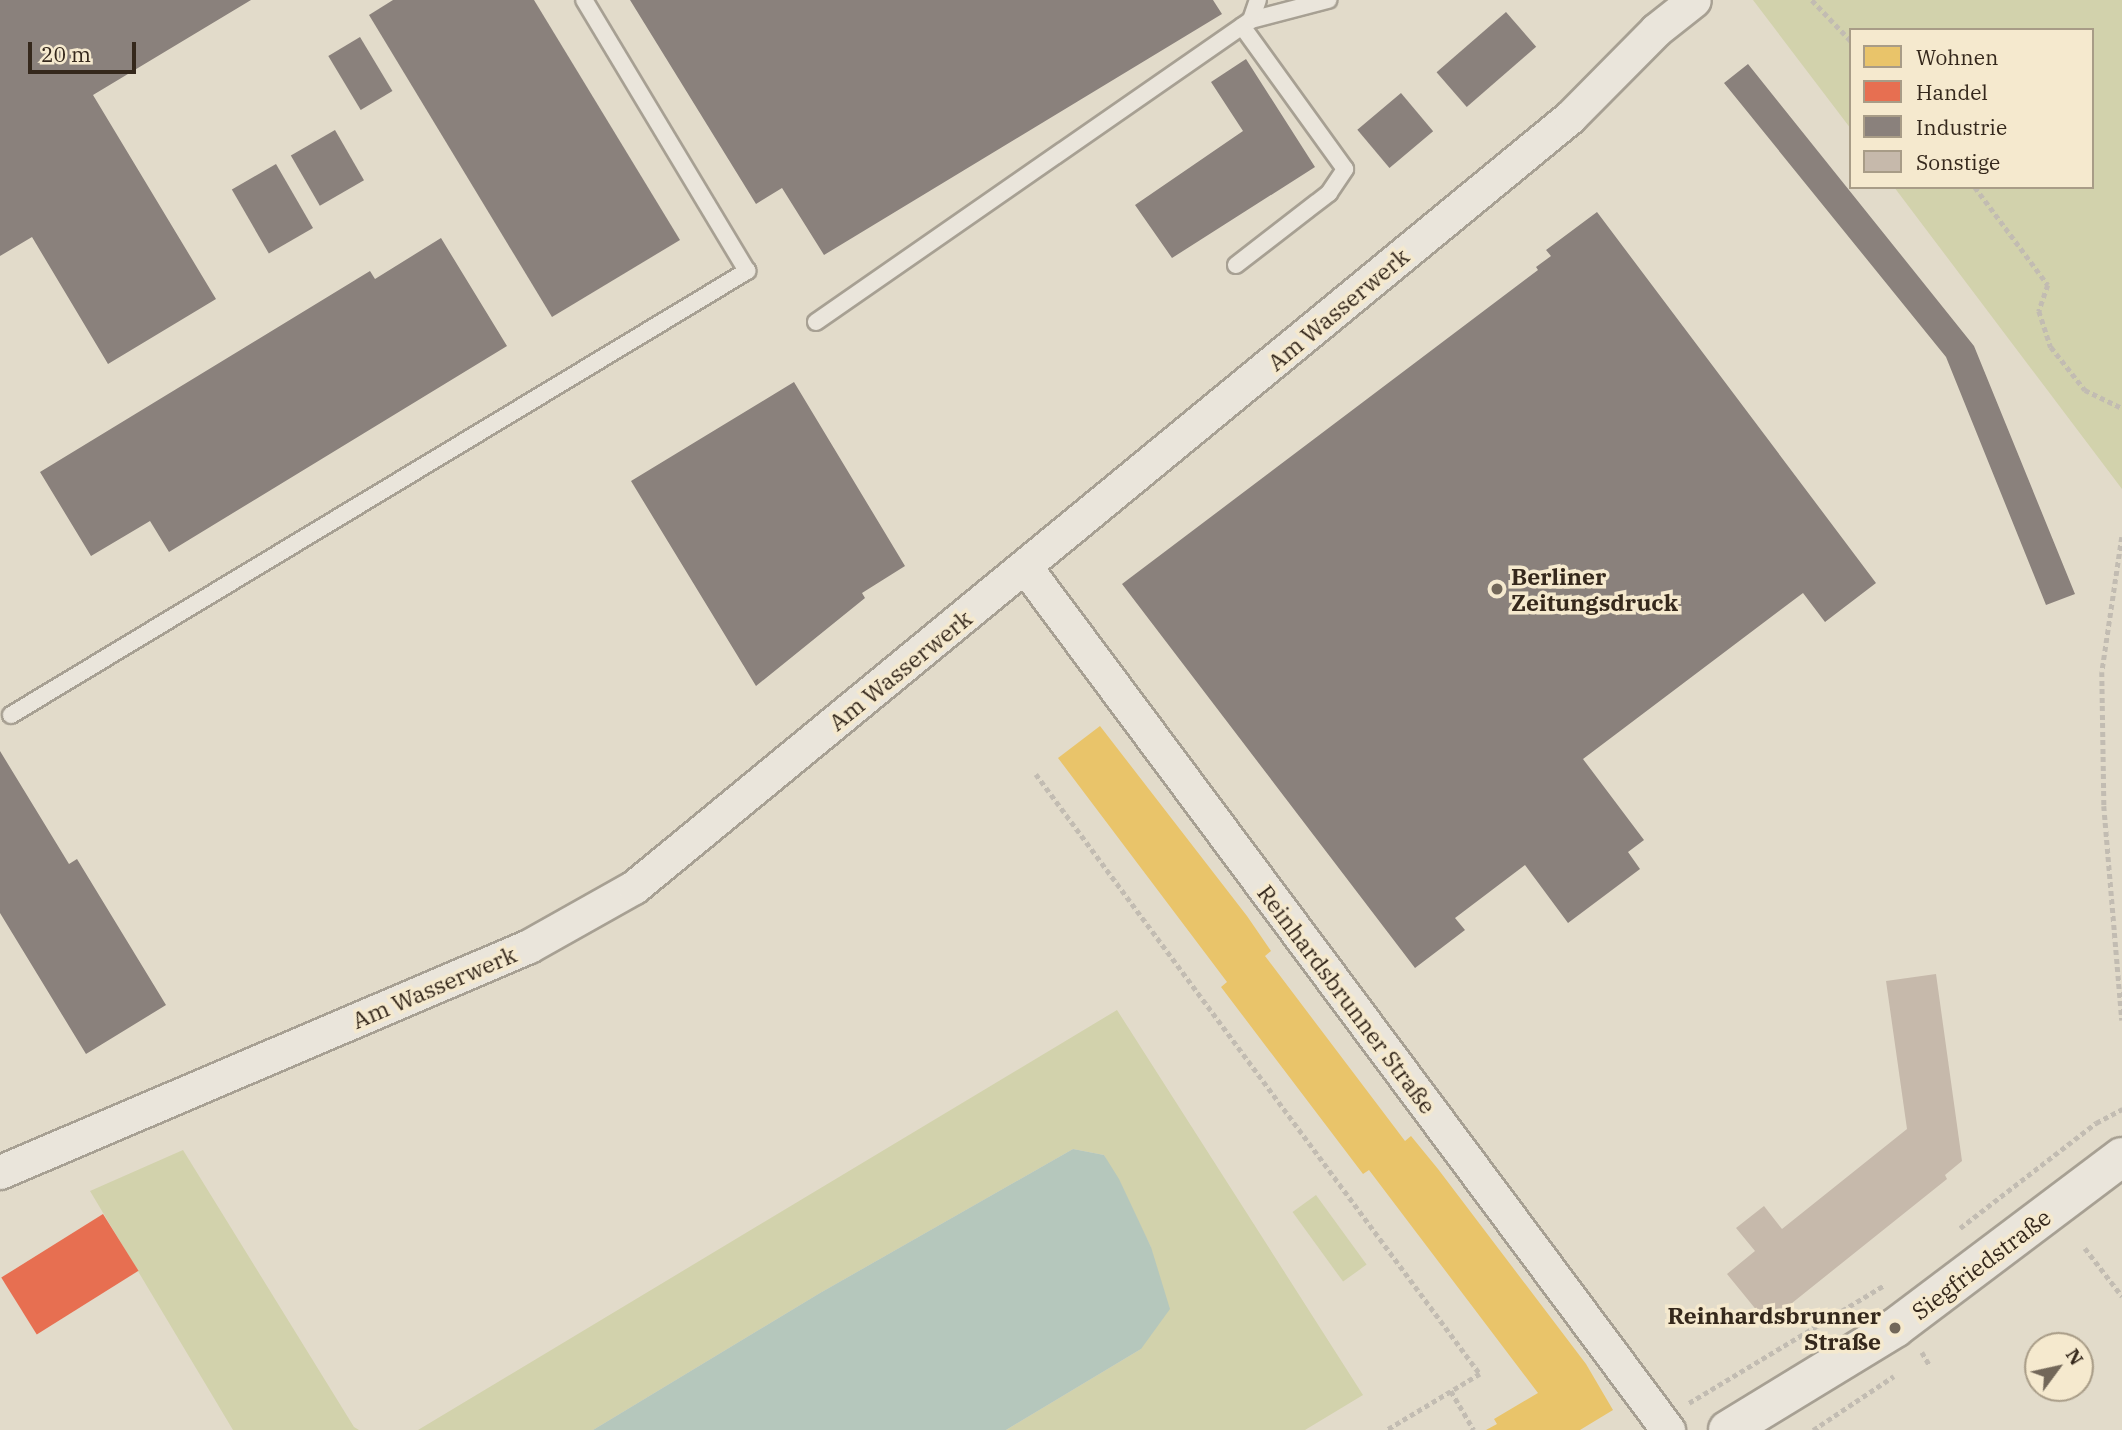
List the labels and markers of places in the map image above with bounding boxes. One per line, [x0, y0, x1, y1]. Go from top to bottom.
place label: Berliner Zeitungsdruck [1511, 562, 1678, 616]
marker: Berliner Zeitungsdruck [1489, 581, 1505, 597]
place label: Reinhardsbrunner Straße [1667, 1301, 1881, 1355]
marker: Reinhardsbrunner Straße [1887, 1320, 1903, 1336]

